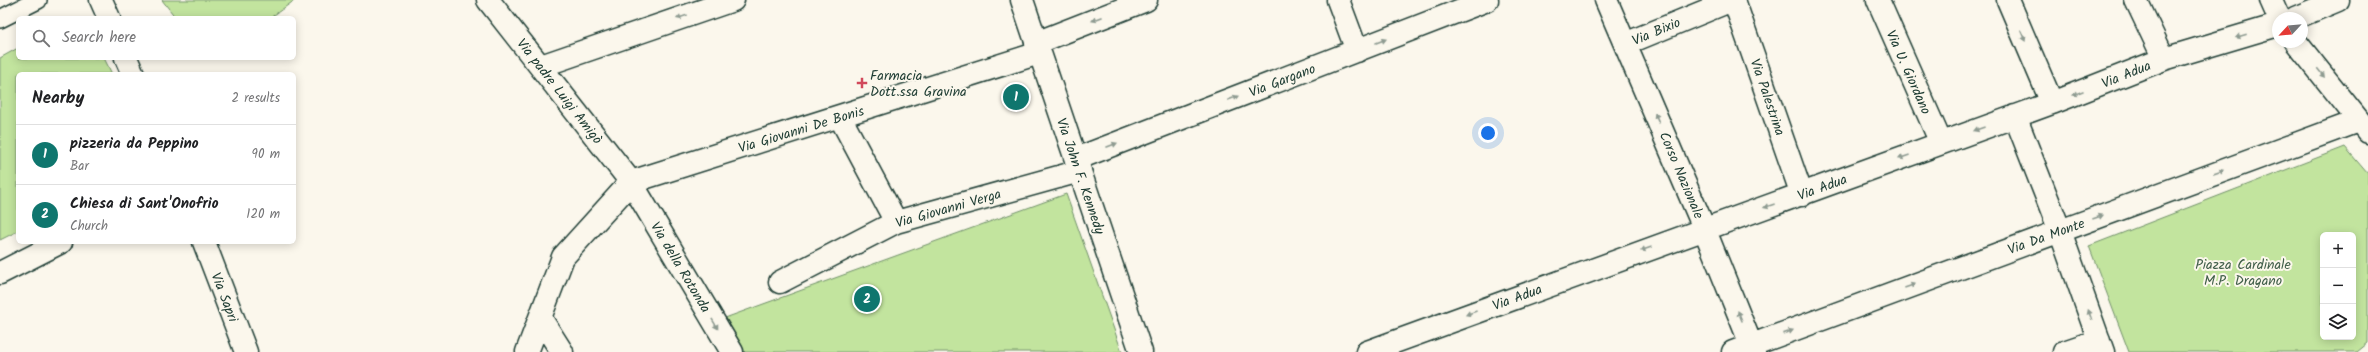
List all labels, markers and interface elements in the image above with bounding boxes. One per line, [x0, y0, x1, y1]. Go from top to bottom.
street label: Via Bixio [1629, 12, 1684, 52]
north arrow [2272, 12, 2308, 48]
one-way arrow [676, 15, 688, 21]
search box [16, 16, 296, 60]
one-way arrow [1091, 17, 1103, 23]
text: Search here [62, 26, 136, 50]
icon: search [30, 27, 52, 49]
street label: Via U. Giordano [1880, 27, 1937, 118]
one-way arrow [2020, 30, 2026, 41]
one-way arrow [2234, 33, 2246, 39]
street label: Via padre Luigi Amigò [511, 34, 608, 149]
one-way arrow [1375, 38, 1387, 44]
street label: Via Adua [2098, 55, 2154, 95]
street label: Via Palestrina [1744, 56, 1791, 139]
street label: Via Gargano [1246, 58, 1319, 104]
place label: Farmacia Dott.ssa Gravina [870, 65, 967, 103]
one-way arrow [2316, 67, 2325, 78]
marker: Farmacia Dott.ssa Gravina [857, 78, 867, 88]
pin: 1 [1003, 82, 1029, 112]
text: Nearby [32, 85, 84, 112]
text: 2 results [232, 88, 280, 109]
one-way arrow [2072, 90, 2084, 96]
one-way arrow [1228, 95, 1240, 101]
street label: Via Giovanni De Bonis [736, 100, 867, 160]
one-way arrow [1654, 113, 1660, 124]
street label: Via John F. Kennedy [1050, 115, 1110, 238]
your location [1478, 123, 1498, 143]
one-way arrow [1972, 127, 1984, 133]
street label: Corso Nazionale [1653, 128, 1710, 223]
text: pizzeria da Peppino [70, 132, 199, 156]
one-way arrow [1107, 142, 1119, 148]
text: 1 [43, 144, 47, 165]
text: 90 m [252, 144, 280, 165]
one-way arrow [1898, 154, 1910, 160]
text: Bar [70, 156, 89, 177]
one-way arrow [2214, 168, 2226, 174]
street label: Via Adua [1794, 169, 1850, 207]
street label: Via Giovanni Verga [893, 183, 1004, 235]
text: Chiesa di Sant'Onofrio [70, 192, 219, 216]
one-way arrow [1762, 203, 1774, 209]
text: 2 [41, 204, 49, 225]
text: 120 m [246, 204, 280, 225]
street label: Via Da Monte [2005, 213, 2089, 261]
one-way arrow [2092, 213, 2104, 219]
text: Church [70, 216, 108, 237]
street label: Via della Rotonda [644, 218, 716, 317]
map controls [2320, 232, 2356, 340]
button: + [2320, 232, 2356, 268]
one-way arrow [1640, 247, 1652, 253]
park label: Piazza Cardinale M.P. Dragano [2195, 254, 2292, 292]
button: − [2320, 268, 2356, 304]
street label: Via Sapri [205, 269, 244, 326]
street label: Via Adua [1489, 279, 1545, 317]
one-way arrow [1905, 283, 1917, 289]
pin: 2 [854, 284, 880, 314]
button: layers [2320, 304, 2356, 340]
one-way arrow [1736, 309, 1742, 321]
one-way arrow [2087, 309, 2093, 321]
one-way arrow [1465, 311, 1477, 317]
one-way arrow [712, 318, 719, 330]
one-way arrow [1783, 328, 1795, 334]

